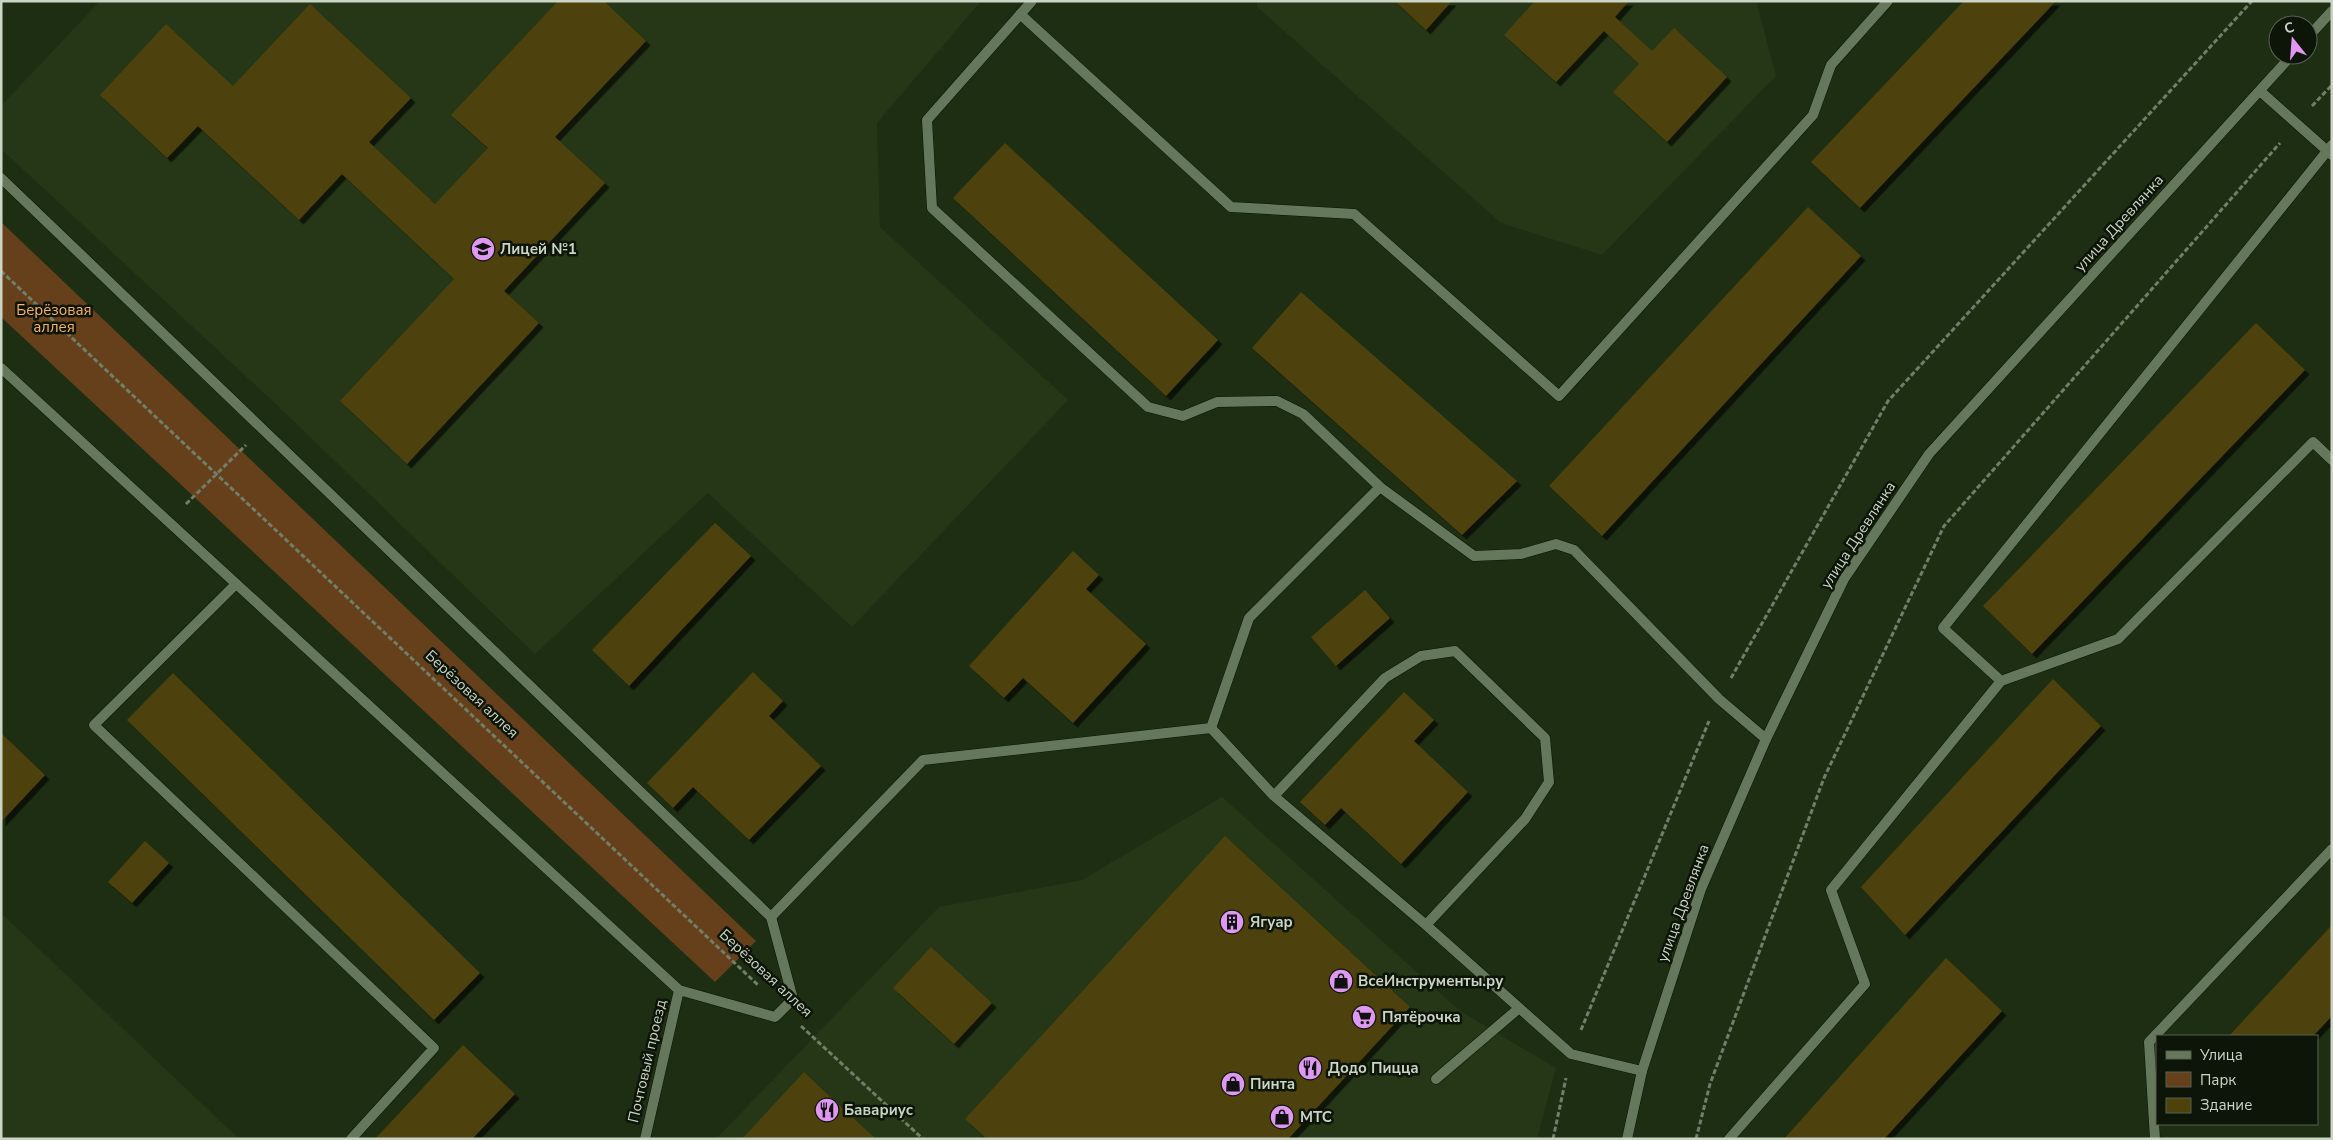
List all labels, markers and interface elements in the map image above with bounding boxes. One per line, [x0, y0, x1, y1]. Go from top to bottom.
north arrow [2268, 15, 2318, 65]
text: С [2282, 17, 2297, 39]
street label: улица Древлянка [2070, 170, 2168, 276]
school or university icon: Лицей №1 [470, 236, 496, 262]
place label: Лицей №1 [500, 239, 577, 259]
park label: Берёзовая аллея [16, 300, 92, 337]
street label: улица Древлянка [1816, 478, 1900, 592]
street label: Берёзовая аллея [421, 646, 523, 742]
street label: улица Древлянка [1652, 841, 1714, 965]
building icon: Ягуар [1219, 909, 1245, 935]
place label: Ягуар [1250, 912, 1293, 932]
street label: Берёзовая аллея [715, 925, 817, 1021]
shop icon: ВсеИнструменты.ру [1328, 968, 1354, 994]
place label: ВсеИнструменты.ру [1358, 971, 1504, 991]
street label: Почтовый проезд [623, 997, 671, 1125]
supermarket icon: Пятёрочка [1351, 1004, 1377, 1030]
place label: Пятёрочка [1382, 1007, 1461, 1027]
legend [2156, 1035, 2318, 1125]
text: Улица [2199, 1045, 2243, 1065]
restaurant icon: Додо Пицца [1297, 1055, 1323, 1081]
place label: Додо Пицца [1328, 1058, 1419, 1078]
text: Парк [2200, 1070, 2236, 1090]
shop icon: Пинта [1220, 1071, 1246, 1097]
place label: Пинта [1250, 1074, 1295, 1094]
text: Здание [2200, 1095, 2252, 1115]
restaurant icon: Бавариус [814, 1097, 840, 1123]
place label: Бавариус [844, 1100, 913, 1120]
shop icon: МТС [1269, 1104, 1295, 1130]
place label: МТС [1300, 1107, 1332, 1127]

